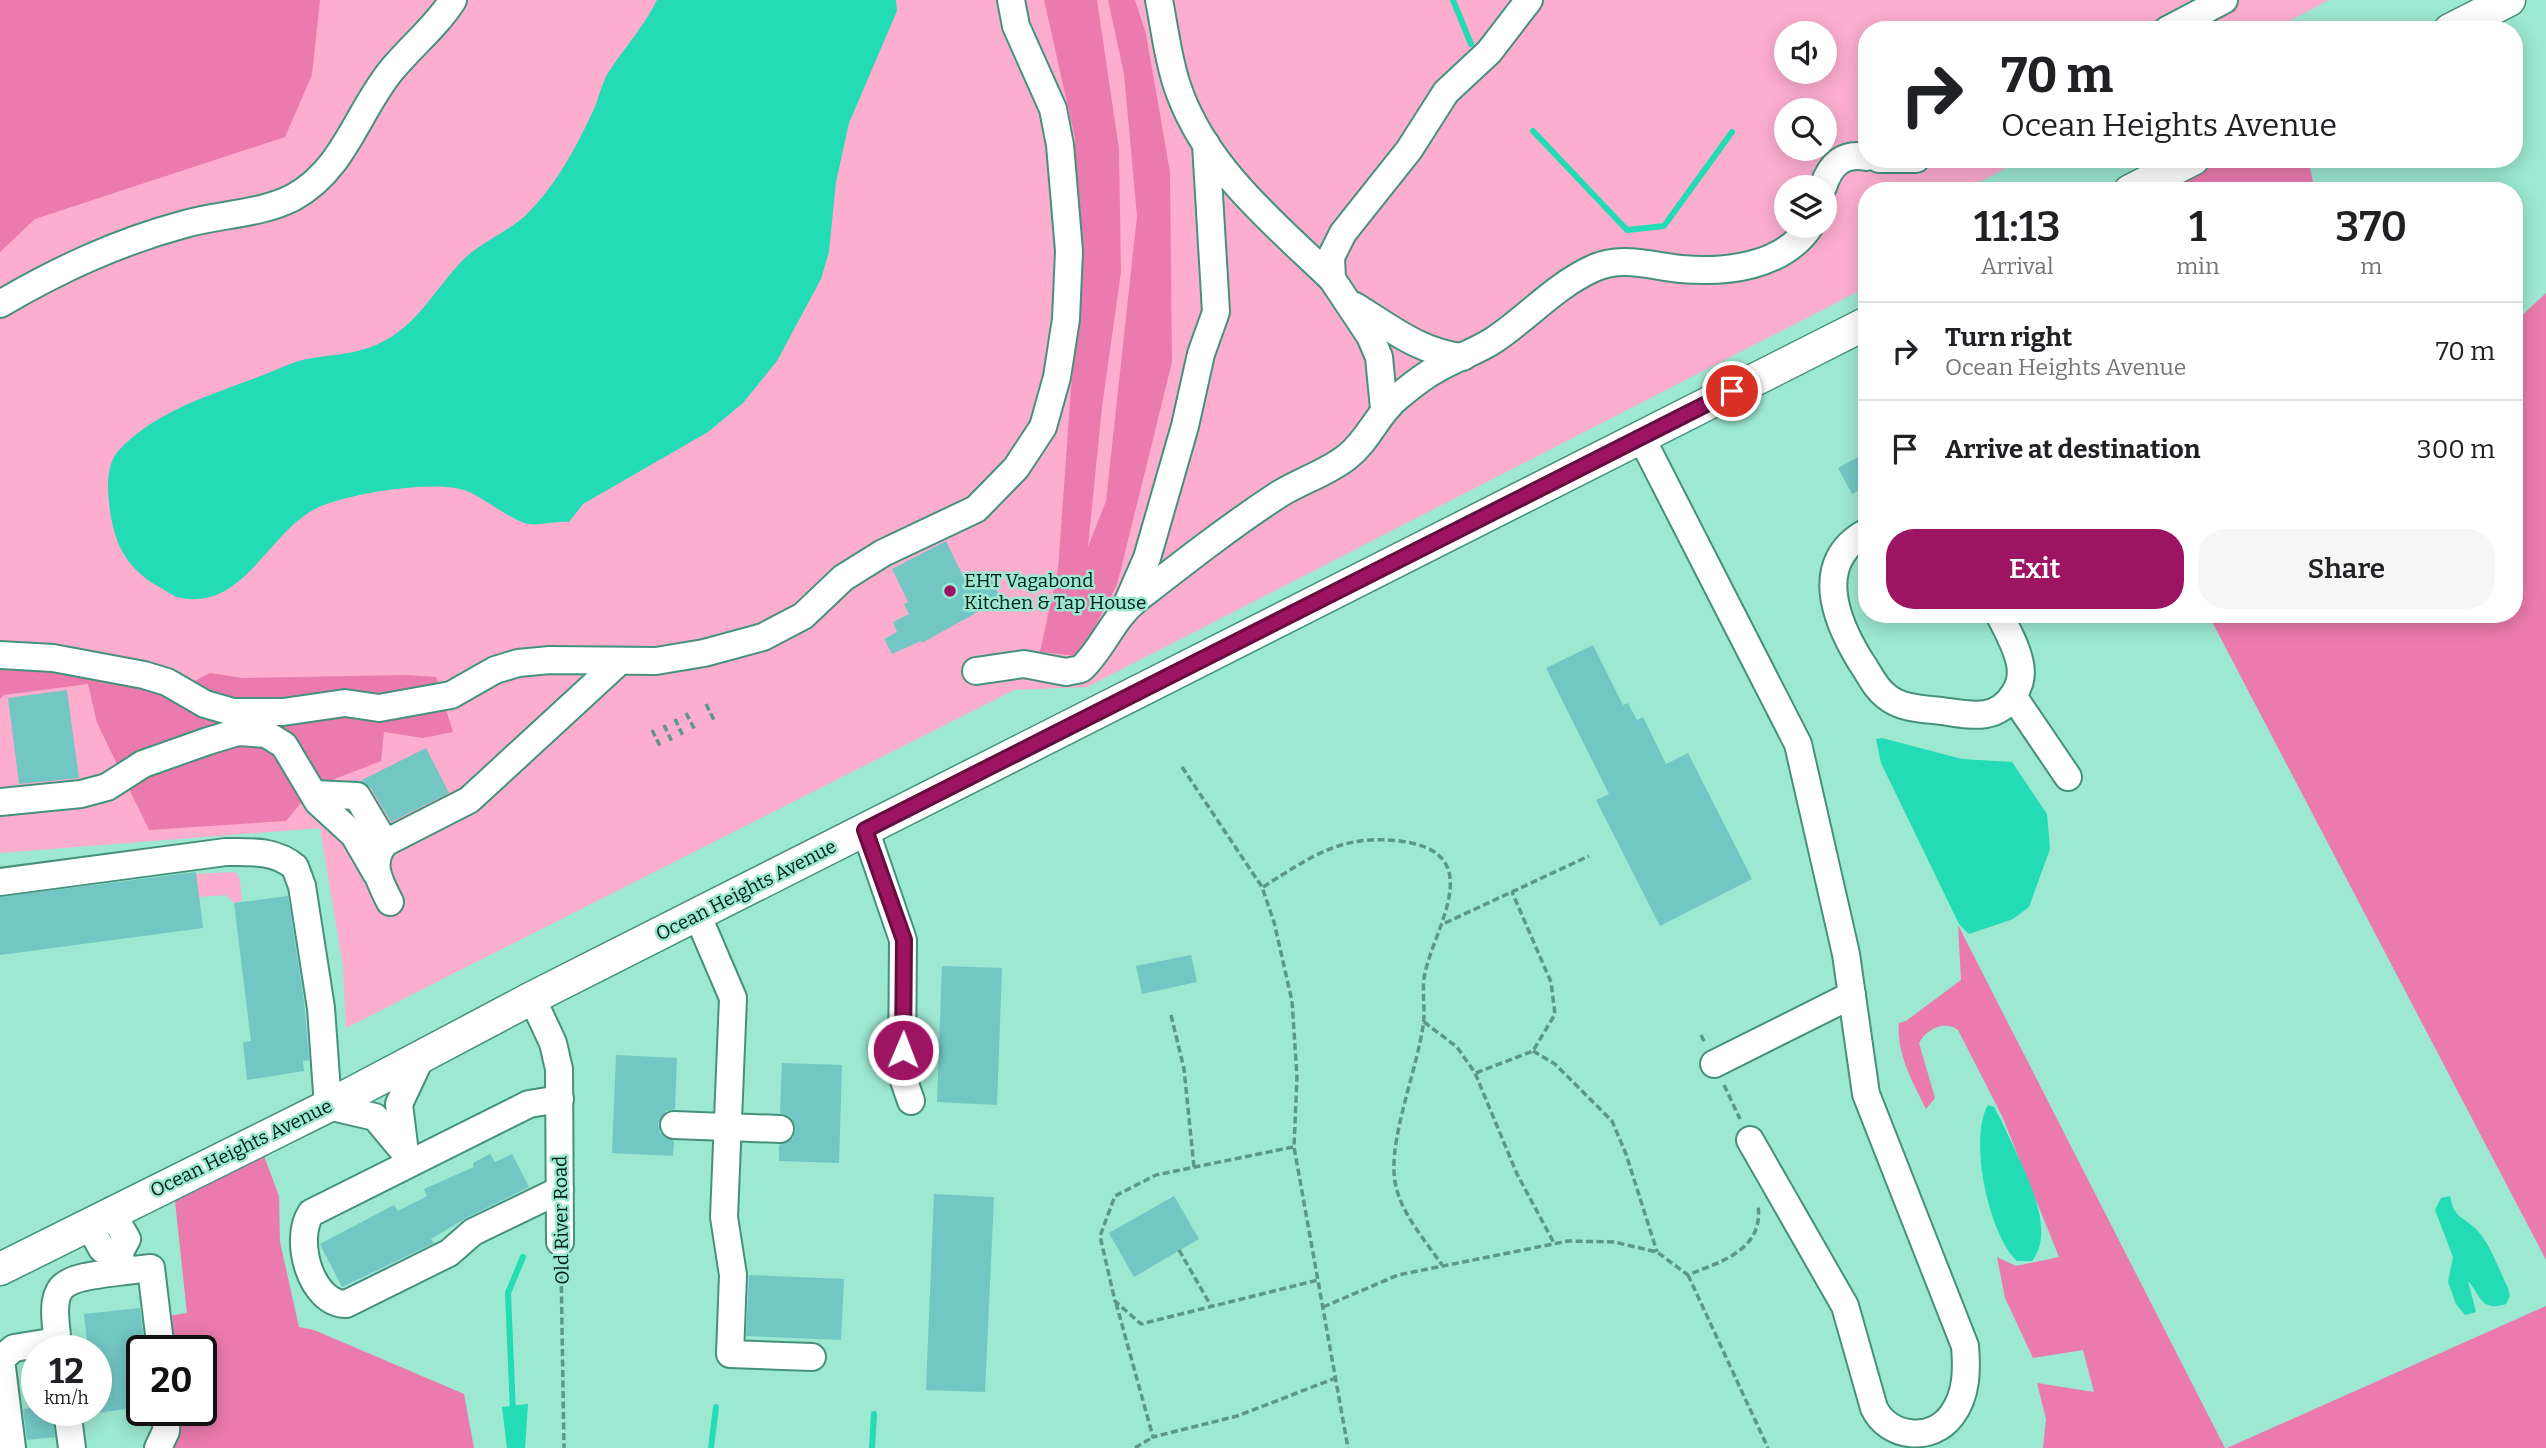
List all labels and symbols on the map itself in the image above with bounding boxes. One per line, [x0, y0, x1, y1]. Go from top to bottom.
pin [1702, 361, 1762, 421]
place label: EHT Vagabond Kitchen & Tap House [964, 569, 1146, 614]
marker: EHT Vagabond Kitchen & Tap House [942, 583, 958, 599]
street label: Ocean Heights Avenue [652, 834, 840, 946]
position arrow [866, 1013, 940, 1087]
street label: Ocean Heights Avenue [146, 1094, 336, 1202]
street label: Old River Road [548, 1155, 574, 1285]
speed limit sign: 20 [126, 1335, 217, 1426]

